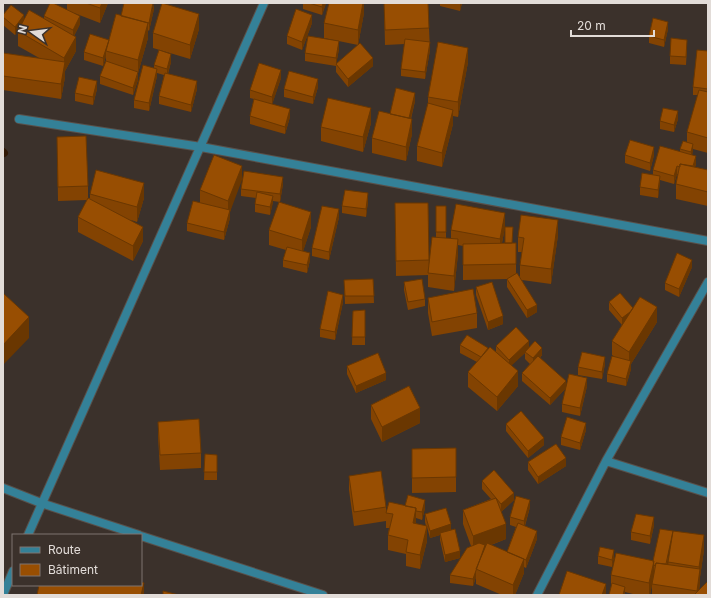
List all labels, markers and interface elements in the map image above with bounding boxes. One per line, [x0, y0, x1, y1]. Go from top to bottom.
north arrow [12, 12, 52, 52]
scale bar [571, 12, 654, 38]
text: 20 m [577, 18, 606, 33]
text: N [14, 24, 30, 35]
legend [12, 534, 142, 586]
text: Route [48, 542, 81, 557]
text: Bâtiment [48, 562, 98, 577]

